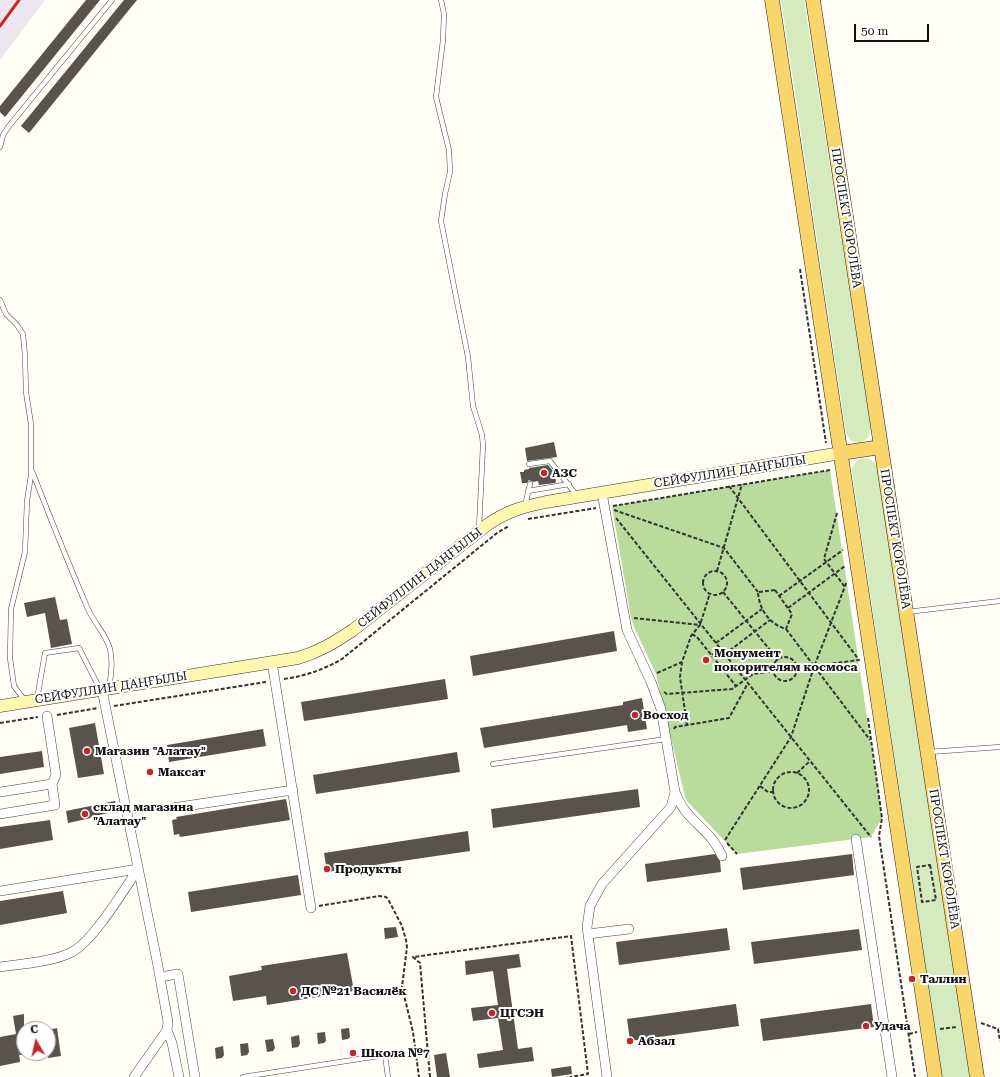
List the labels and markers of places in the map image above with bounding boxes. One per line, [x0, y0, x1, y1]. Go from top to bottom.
place label: АЗС [552, 466, 577, 480]
marker: АЗС [539, 468, 549, 478]
place label: Монумент покорителям космоса [714, 646, 858, 674]
marker: Монумент покорителям космоса [701, 655, 711, 665]
place label: Восход [643, 708, 689, 722]
marker: Восход [630, 710, 640, 720]
place label: Магазин "Алатау" [95, 744, 206, 758]
marker: Магазин "Алатау" [82, 746, 92, 756]
place label: Максат [158, 765, 206, 779]
marker: Максат [145, 767, 155, 777]
place label: склад магазина "Алатау" [93, 800, 193, 828]
marker: склад магазина "Алатау" [80, 809, 90, 819]
place label: Продукты [335, 862, 402, 876]
marker: Продукты [322, 864, 332, 874]
place label: Таллин [920, 972, 967, 986]
marker: Таллин [907, 974, 917, 984]
place label: ДС №21 Василёк [301, 984, 407, 998]
marker: ДС №21 Василёк [288, 986, 298, 996]
place label: ЦГСЭН [500, 1006, 544, 1020]
marker: ЦГСЭН [487, 1008, 497, 1018]
place label: Удача [874, 1019, 911, 1033]
marker: Удача [861, 1021, 871, 1031]
place label: Абзал [638, 1034, 675, 1048]
marker: Абзал [625, 1036, 635, 1046]
place label: Школа №7 [361, 1046, 430, 1060]
marker: Школа №7 [348, 1048, 358, 1058]

